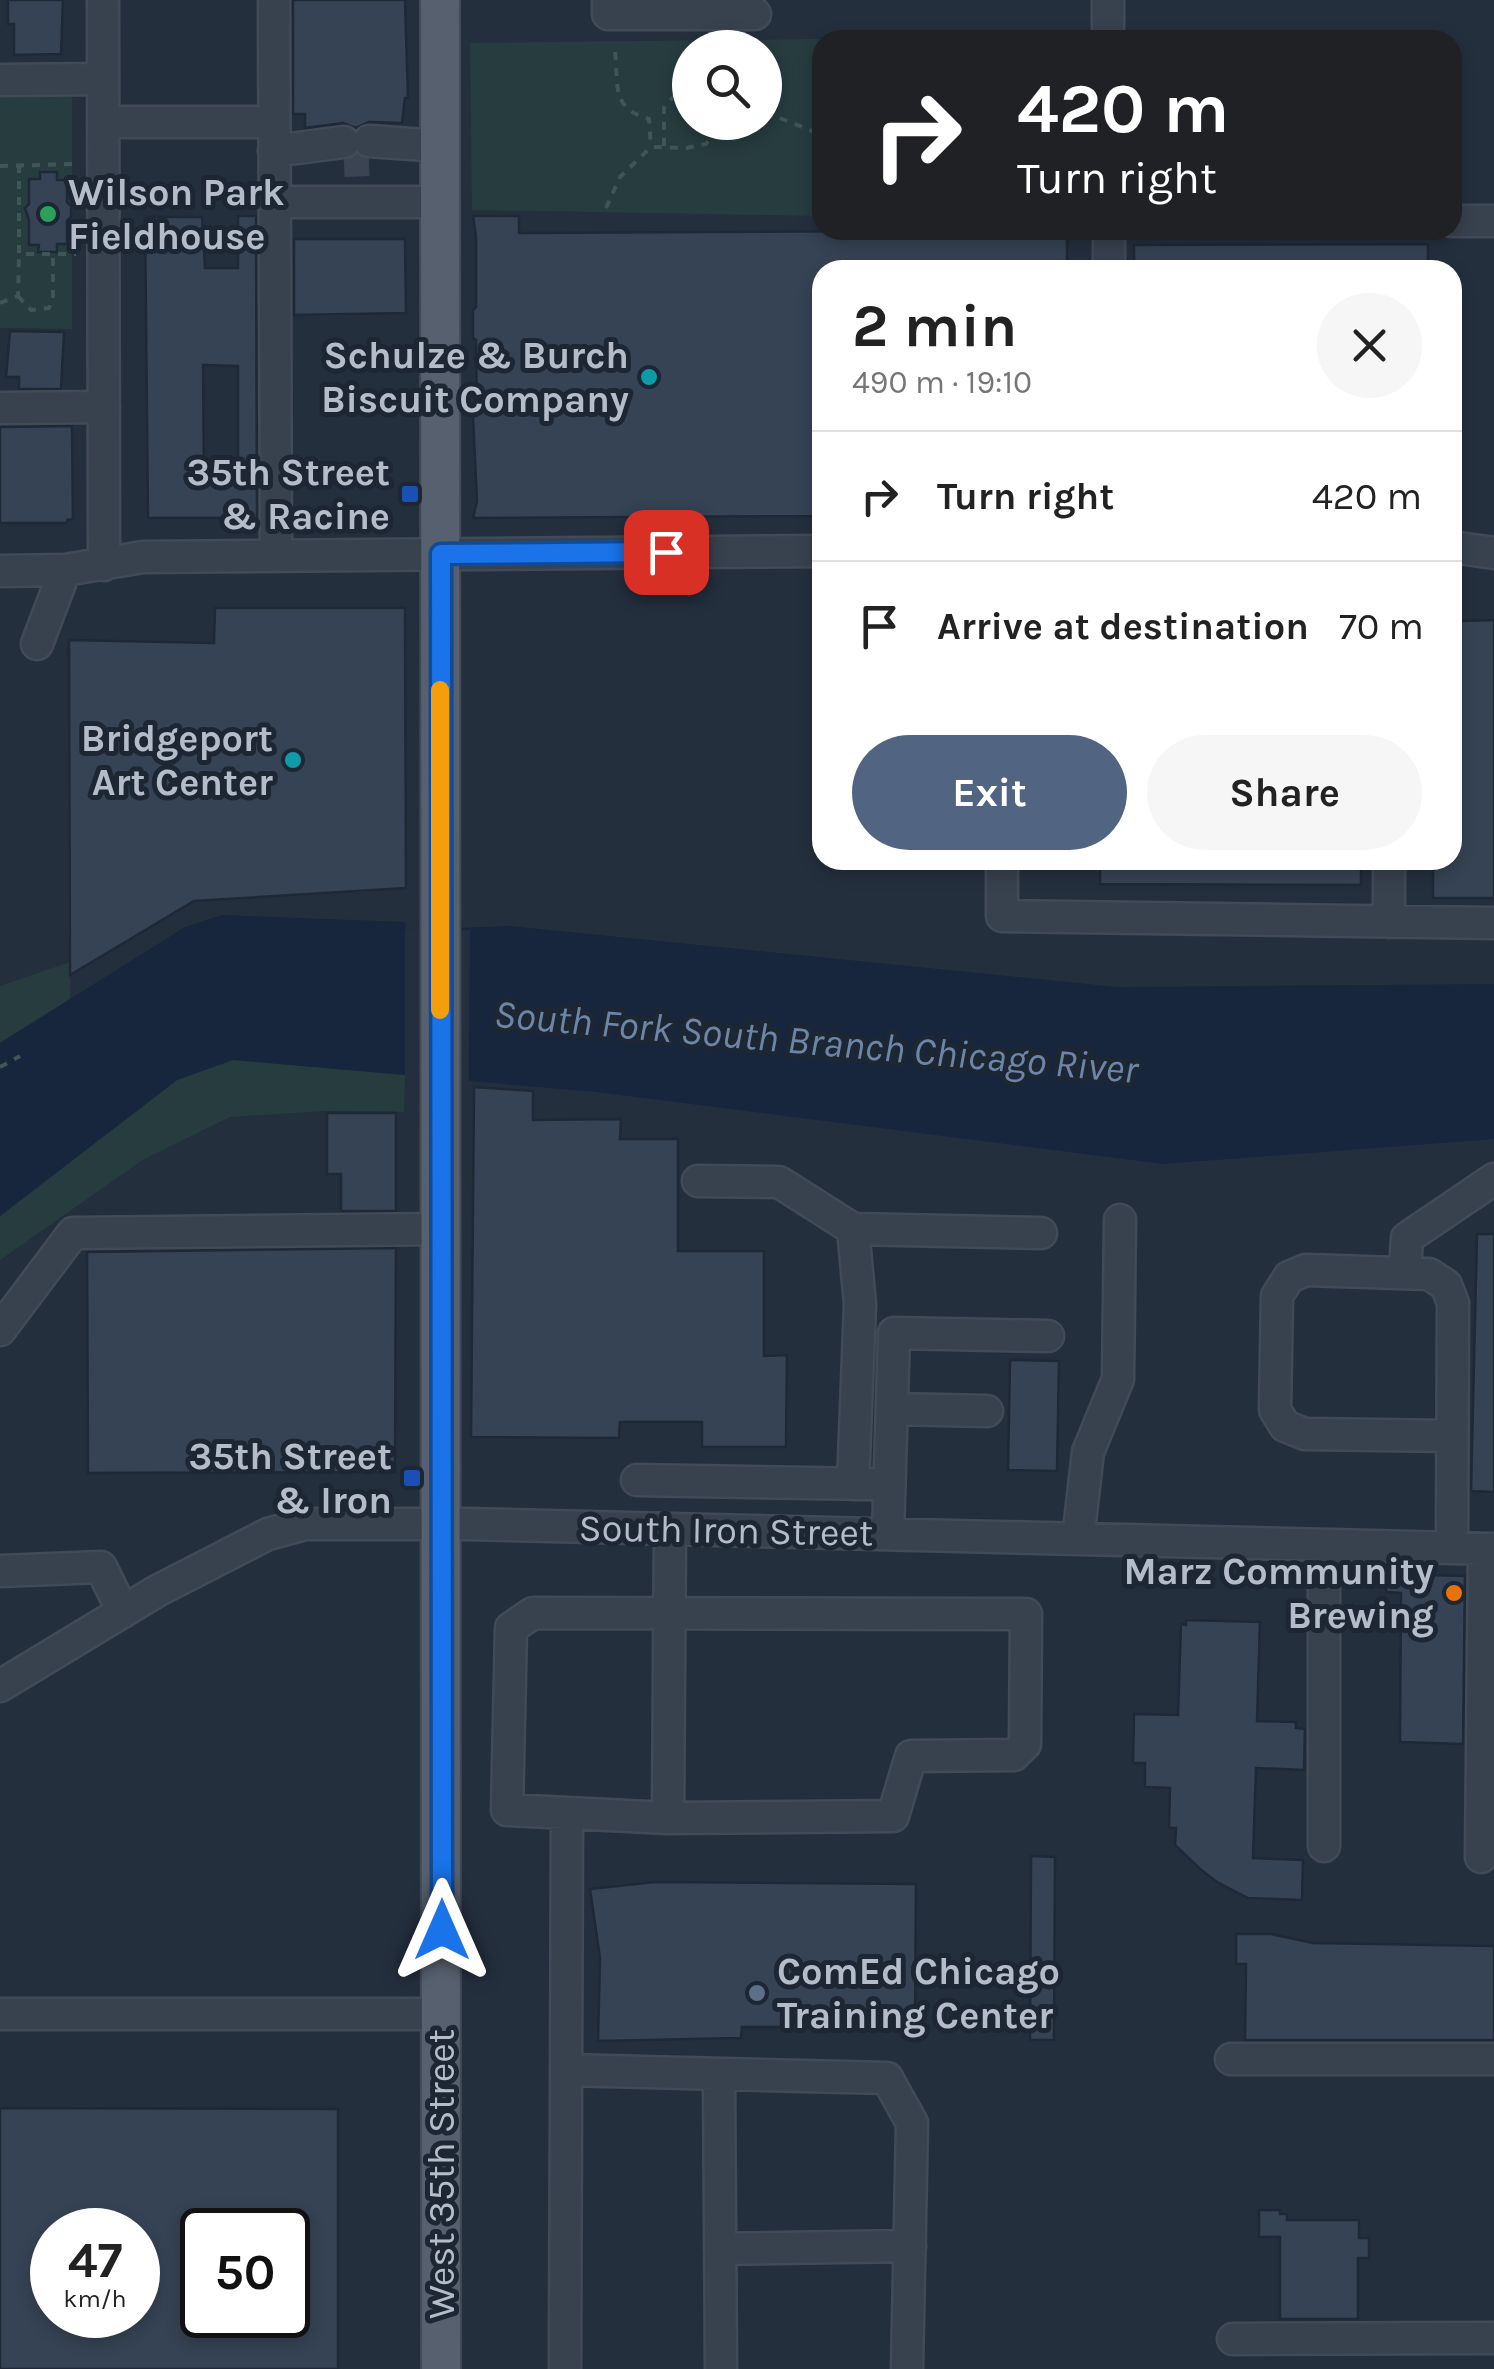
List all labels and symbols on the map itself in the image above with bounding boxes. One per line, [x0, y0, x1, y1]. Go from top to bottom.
place label: Wilson Park Fieldhouse [68, 170, 285, 259]
marker: Wilson Park Fieldhouse [37, 203, 59, 225]
place label: Schulze & Burch Biscuit Company [321, 333, 629, 422]
marker: Schulze & Burch Biscuit Company [638, 366, 660, 388]
place label: 35th Street & Racine [187, 450, 390, 539]
marker: 35th Street & Racine [399, 483, 421, 505]
pin [624, 510, 709, 595]
place label: Bridgeport Art Center [81, 716, 273, 805]
marker: Bridgeport Art Center [282, 749, 304, 771]
water label: South Fork South Branch Chicago River [492, 990, 1141, 1093]
place label: 35th Street & Iron [189, 1434, 392, 1523]
marker: 35th Street & Iron [401, 1467, 423, 1489]
street label: South Iron Street [578, 1505, 874, 1556]
place label: Marz Community Brewing [1123, 1549, 1434, 1638]
marker: Marz Community Brewing [1443, 1582, 1465, 1604]
position arrow [390, 1878, 494, 1982]
place label: ComEd Chicago Training Center [777, 1949, 1060, 2038]
marker: ComEd Chicago Training Center [746, 1982, 768, 2004]
street label: West 35th Street [419, 2029, 464, 2319]
speed limit sign: 50 [180, 2208, 310, 2338]

